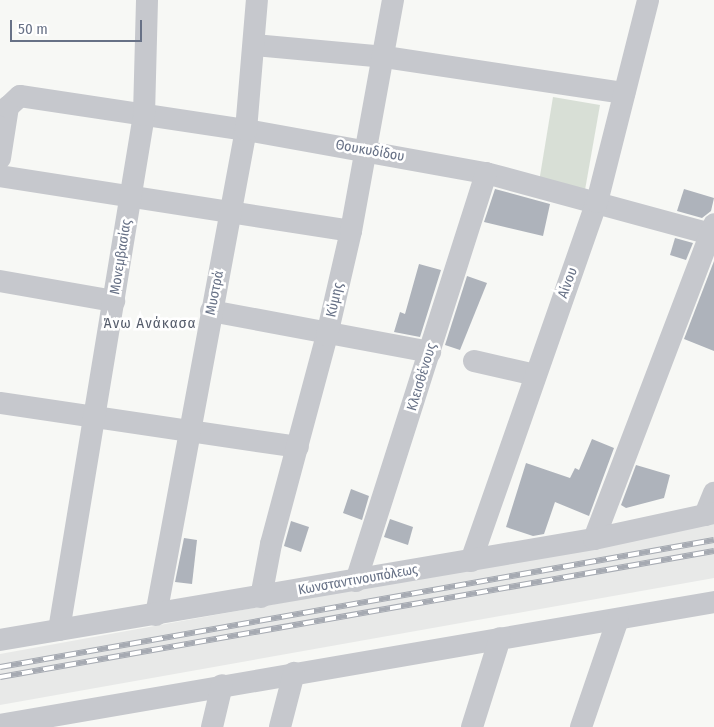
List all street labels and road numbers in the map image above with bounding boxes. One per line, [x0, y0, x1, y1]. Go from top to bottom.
street label: Θουκυδίδου [334, 137, 406, 165]
street label: Μονεμβασίας [107, 218, 135, 296]
street label: Αίνου [555, 265, 581, 301]
street label: Μυστρά [202, 269, 228, 317]
street label: Κύμης [323, 281, 347, 319]
street label: Κλεισθένους [404, 341, 440, 413]
street label: Κωνσταντινουπόλεως [297, 561, 419, 599]

